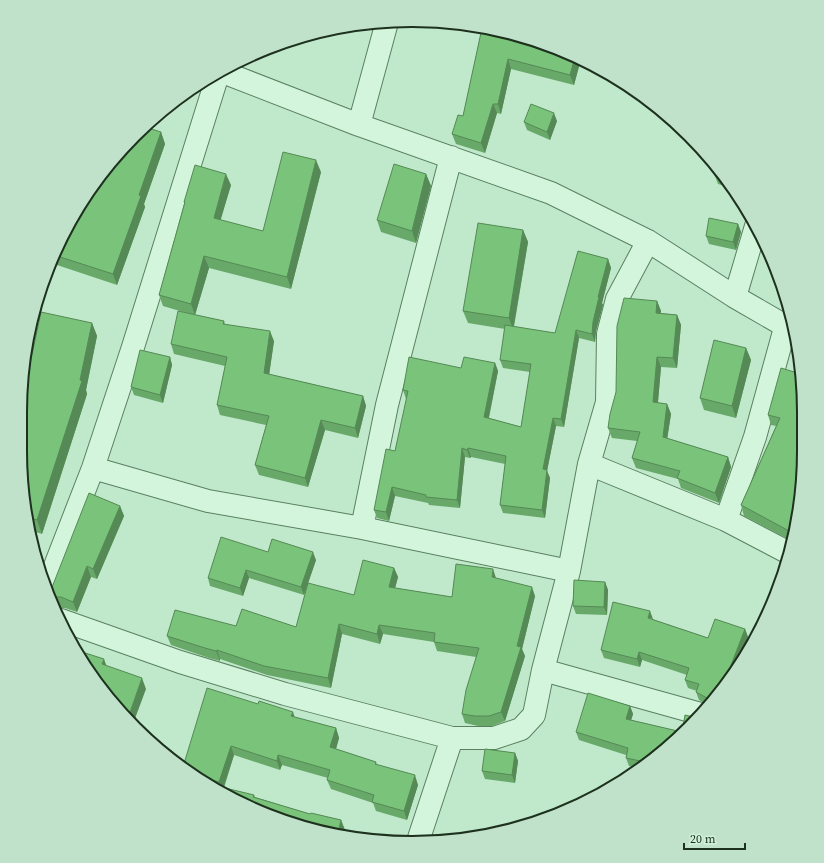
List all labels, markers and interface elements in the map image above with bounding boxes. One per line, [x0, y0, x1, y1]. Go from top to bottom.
scale bar [684, 825, 745, 851]
text: 20 m [690, 831, 716, 847]

